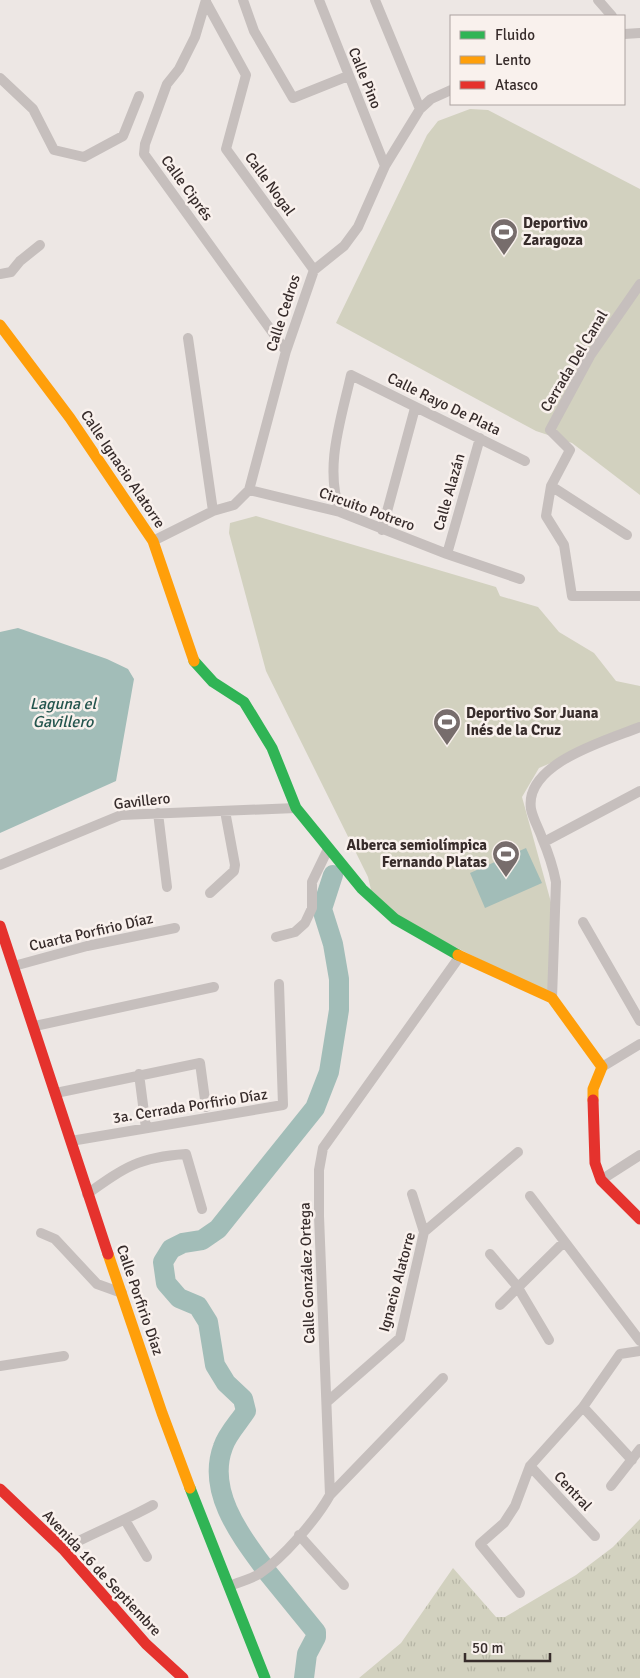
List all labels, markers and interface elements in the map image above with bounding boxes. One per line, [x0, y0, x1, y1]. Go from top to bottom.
legend [450, 15, 625, 105]
text: Fluido [495, 26, 535, 44]
street label: Calle Pino [345, 45, 385, 111]
text: Lento [495, 51, 531, 69]
text: Atasco [495, 76, 538, 94]
street label: Calle Nogal [241, 149, 299, 219]
street label: Calle Ciprés [157, 152, 217, 224]
place label: Deportivo Zaragoza [523, 214, 588, 249]
sports icon: Deportivo Zaragoza [489, 217, 519, 256]
street label: Calle Cedros [262, 272, 304, 354]
street label: Cerrada Del Canal [537, 307, 611, 415]
street label: Calle Rayo De Plata [384, 369, 504, 439]
street label: Calle Ignacio Alatorre [77, 407, 169, 531]
street label: Calle Alazán [429, 451, 469, 533]
street label: Circuito Potrero [317, 483, 418, 535]
water label: Laguna el Gavillero [30, 694, 98, 732]
place label: Deportivo Sor Juana Inés de la Cruz [466, 704, 599, 739]
sports icon: Deportivo Sor Juana Inés de la Cruz [432, 707, 462, 746]
street label: Gavillero [113, 789, 171, 813]
place label: Alberca semiolímpica Fernando Platas [347, 836, 487, 871]
sports icon: Alberca semiolímpica Fernando Platas [491, 839, 521, 878]
street label: Cuarta Porfirio Díaz [27, 909, 155, 955]
street label: 3a. Cerrada Porfirio Díaz [111, 1085, 269, 1127]
street label: Calle González Ortega [296, 1202, 318, 1344]
street label: Ignacio Alatorre [375, 1230, 419, 1334]
street label: Calle Porfirio Díaz [113, 1242, 167, 1358]
street label: Central [550, 1468, 596, 1514]
street label: Avenida 16 de Septiembre [39, 1506, 165, 1640]
scale bar [465, 1630, 550, 1662]
text: 50 m [472, 1639, 503, 1657]

